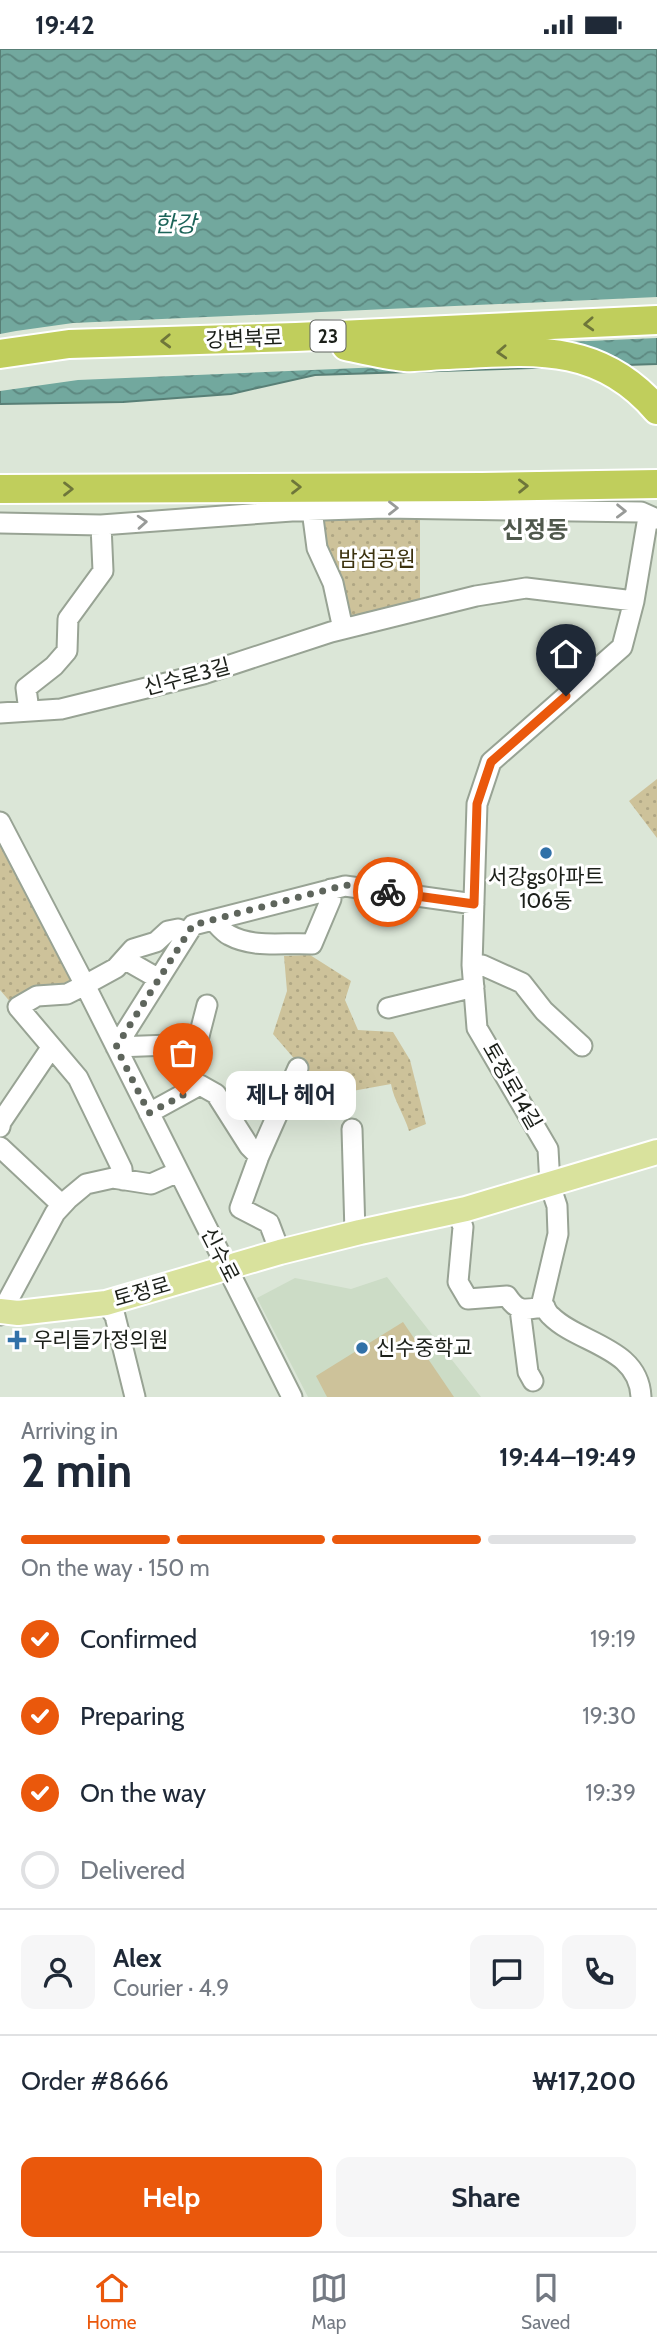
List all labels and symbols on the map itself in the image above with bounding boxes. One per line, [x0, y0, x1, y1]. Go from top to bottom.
water label: 한강 [154, 210, 199, 238]
one-way arrow [583, 316, 594, 331]
road number: 23 [310, 321, 346, 351]
street label: 강변북로 [205, 325, 283, 352]
one-way arrow [160, 334, 171, 349]
one-way arrow [496, 345, 507, 360]
one-way arrow [291, 479, 301, 495]
one-way arrow [518, 479, 529, 494]
one-way arrow [63, 481, 74, 497]
one-way arrow [388, 500, 399, 516]
one-way arrow [616, 503, 626, 519]
one-way arrow [136, 515, 147, 530]
district label: 신정동 [502, 515, 568, 544]
park label: 밤섬공원 [338, 546, 416, 571]
pin [536, 624, 596, 696]
street label: 신수로3길 [141, 653, 233, 700]
marker: 서강gs아파트 106동 [538, 845, 554, 861]
courier [353, 857, 423, 927]
place label: 서강gs아파트 106동 [488, 864, 604, 913]
pin [153, 1023, 213, 1095]
street label: 토정로14길 [478, 1038, 547, 1134]
callout: 제나 헤어 [225, 1070, 354, 1119]
street label: 신수로 [196, 1223, 245, 1286]
street label: 토정로 [111, 1272, 173, 1312]
place label: 우리들가정의원 [33, 1327, 168, 1352]
marker: 우리들가정의원 [7, 1330, 27, 1350]
place label: 신수중학교 [376, 1335, 473, 1360]
marker: 신수중학교 [354, 1340, 370, 1356]

